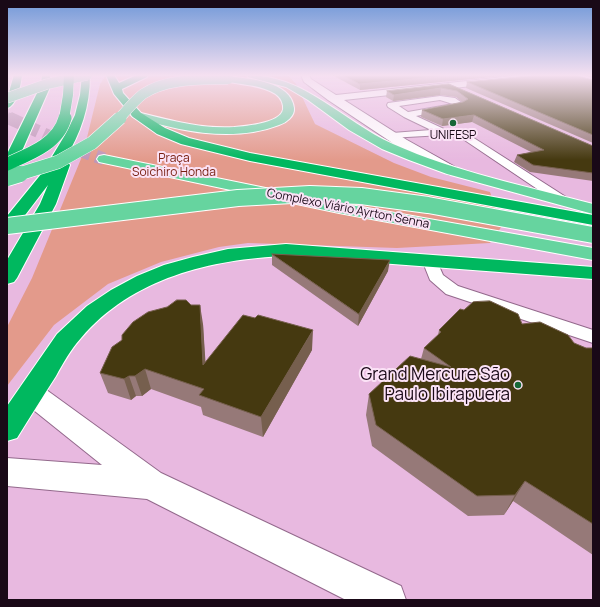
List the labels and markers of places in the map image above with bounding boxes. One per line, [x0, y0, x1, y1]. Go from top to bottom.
marker: UNIFESP [448, 118, 458, 128]
place label: UNIFESP [430, 129, 476, 143]
place label: Grand Mercure São Paulo Ibirapuera [360, 365, 510, 405]
marker: Grand Mercure São Paulo Ibirapuera [513, 380, 523, 390]

